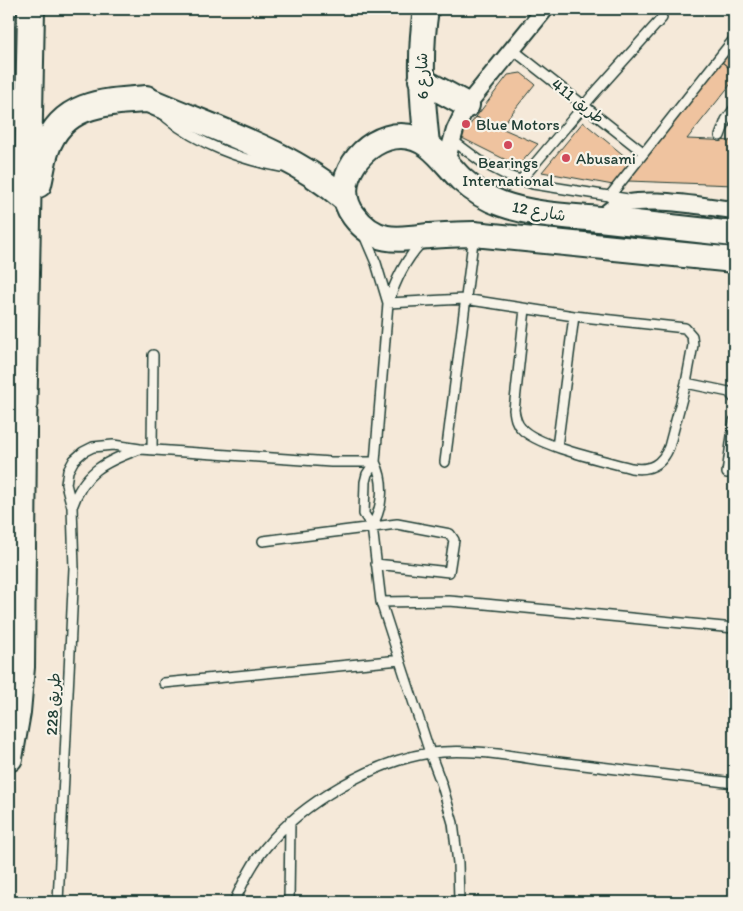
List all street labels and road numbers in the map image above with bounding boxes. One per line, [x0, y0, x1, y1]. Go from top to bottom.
street label: شارع 6 [412, 52, 434, 100]
street label: طريق 411 [548, 75, 608, 127]
street label: شارع 12 [510, 197, 567, 227]
street label: طريق 228 [42, 672, 64, 736]

